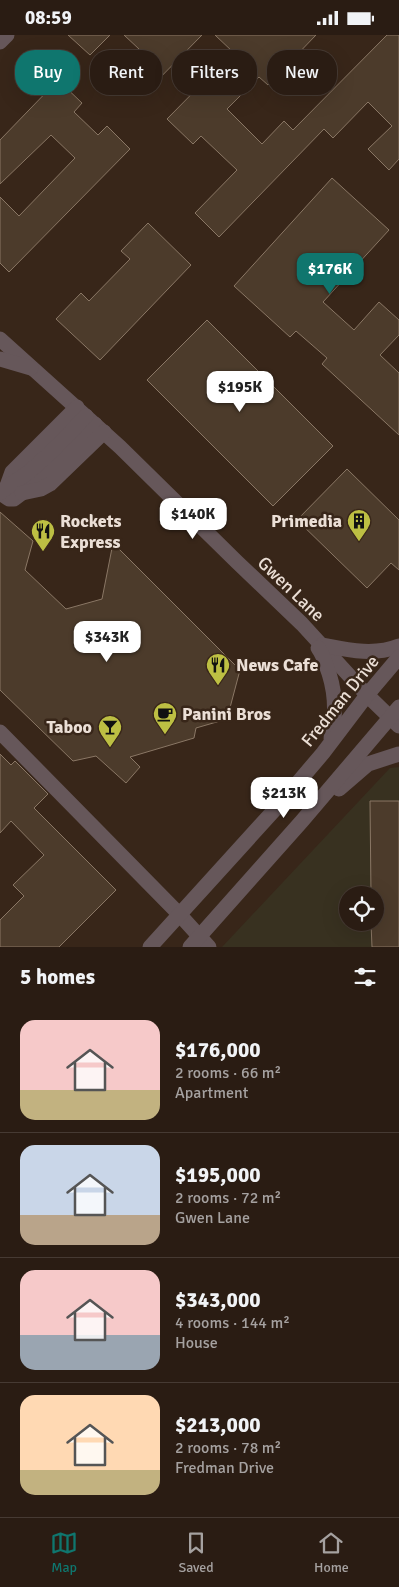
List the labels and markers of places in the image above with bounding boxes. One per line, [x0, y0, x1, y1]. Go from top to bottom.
pin: $176K [295, 253, 365, 295]
pin: $195K [205, 371, 275, 413]
pin: $140K [158, 497, 228, 540]
building icon: Primedia [346, 508, 372, 542]
place label: Rockets Express [60, 510, 122, 553]
place label: Primedia [271, 510, 342, 532]
restaurant icon: Rockets Express [30, 518, 56, 552]
pin: $343K [72, 621, 142, 663]
restaurant icon: News Cafe [205, 652, 231, 686]
place label: News Cafe [236, 654, 318, 676]
cafe icon: Panini Bros [152, 701, 178, 735]
place label: Panini Bros [182, 703, 271, 725]
bar icon: Taboo [97, 714, 123, 748]
place label: Taboo [46, 716, 92, 738]
pin: $213K [249, 777, 319, 819]

